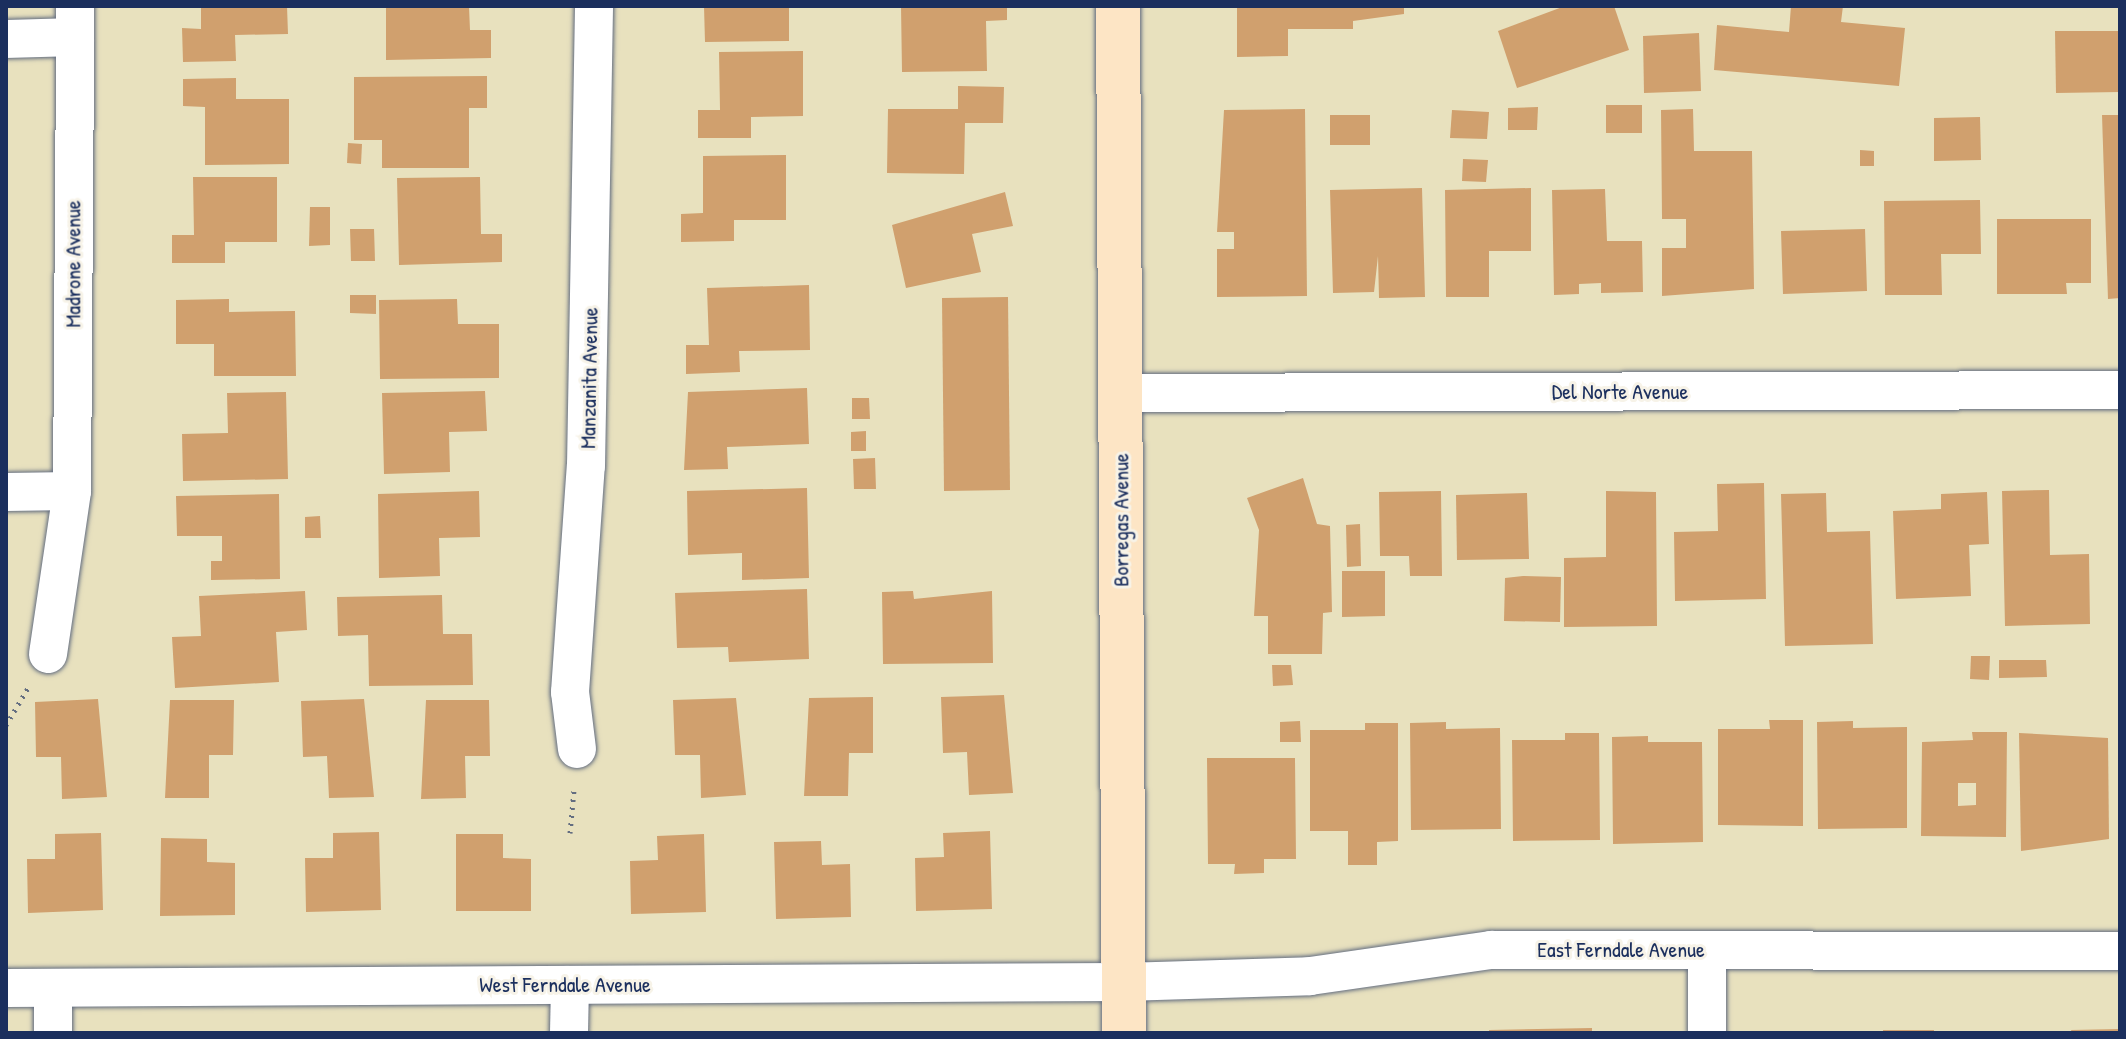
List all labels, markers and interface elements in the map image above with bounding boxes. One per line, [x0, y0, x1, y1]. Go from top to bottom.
street label: Madrone Avenue [60, 200, 86, 328]
street label: Manzanita Avenue [575, 307, 603, 449]
street label: Del Norte Avenue [1552, 379, 1688, 405]
street label: Borregas Avenue [1108, 453, 1134, 587]
street label: East Ferndale Avenue [1537, 937, 1705, 963]
street label: West Ferndale Avenue [479, 972, 651, 998]

